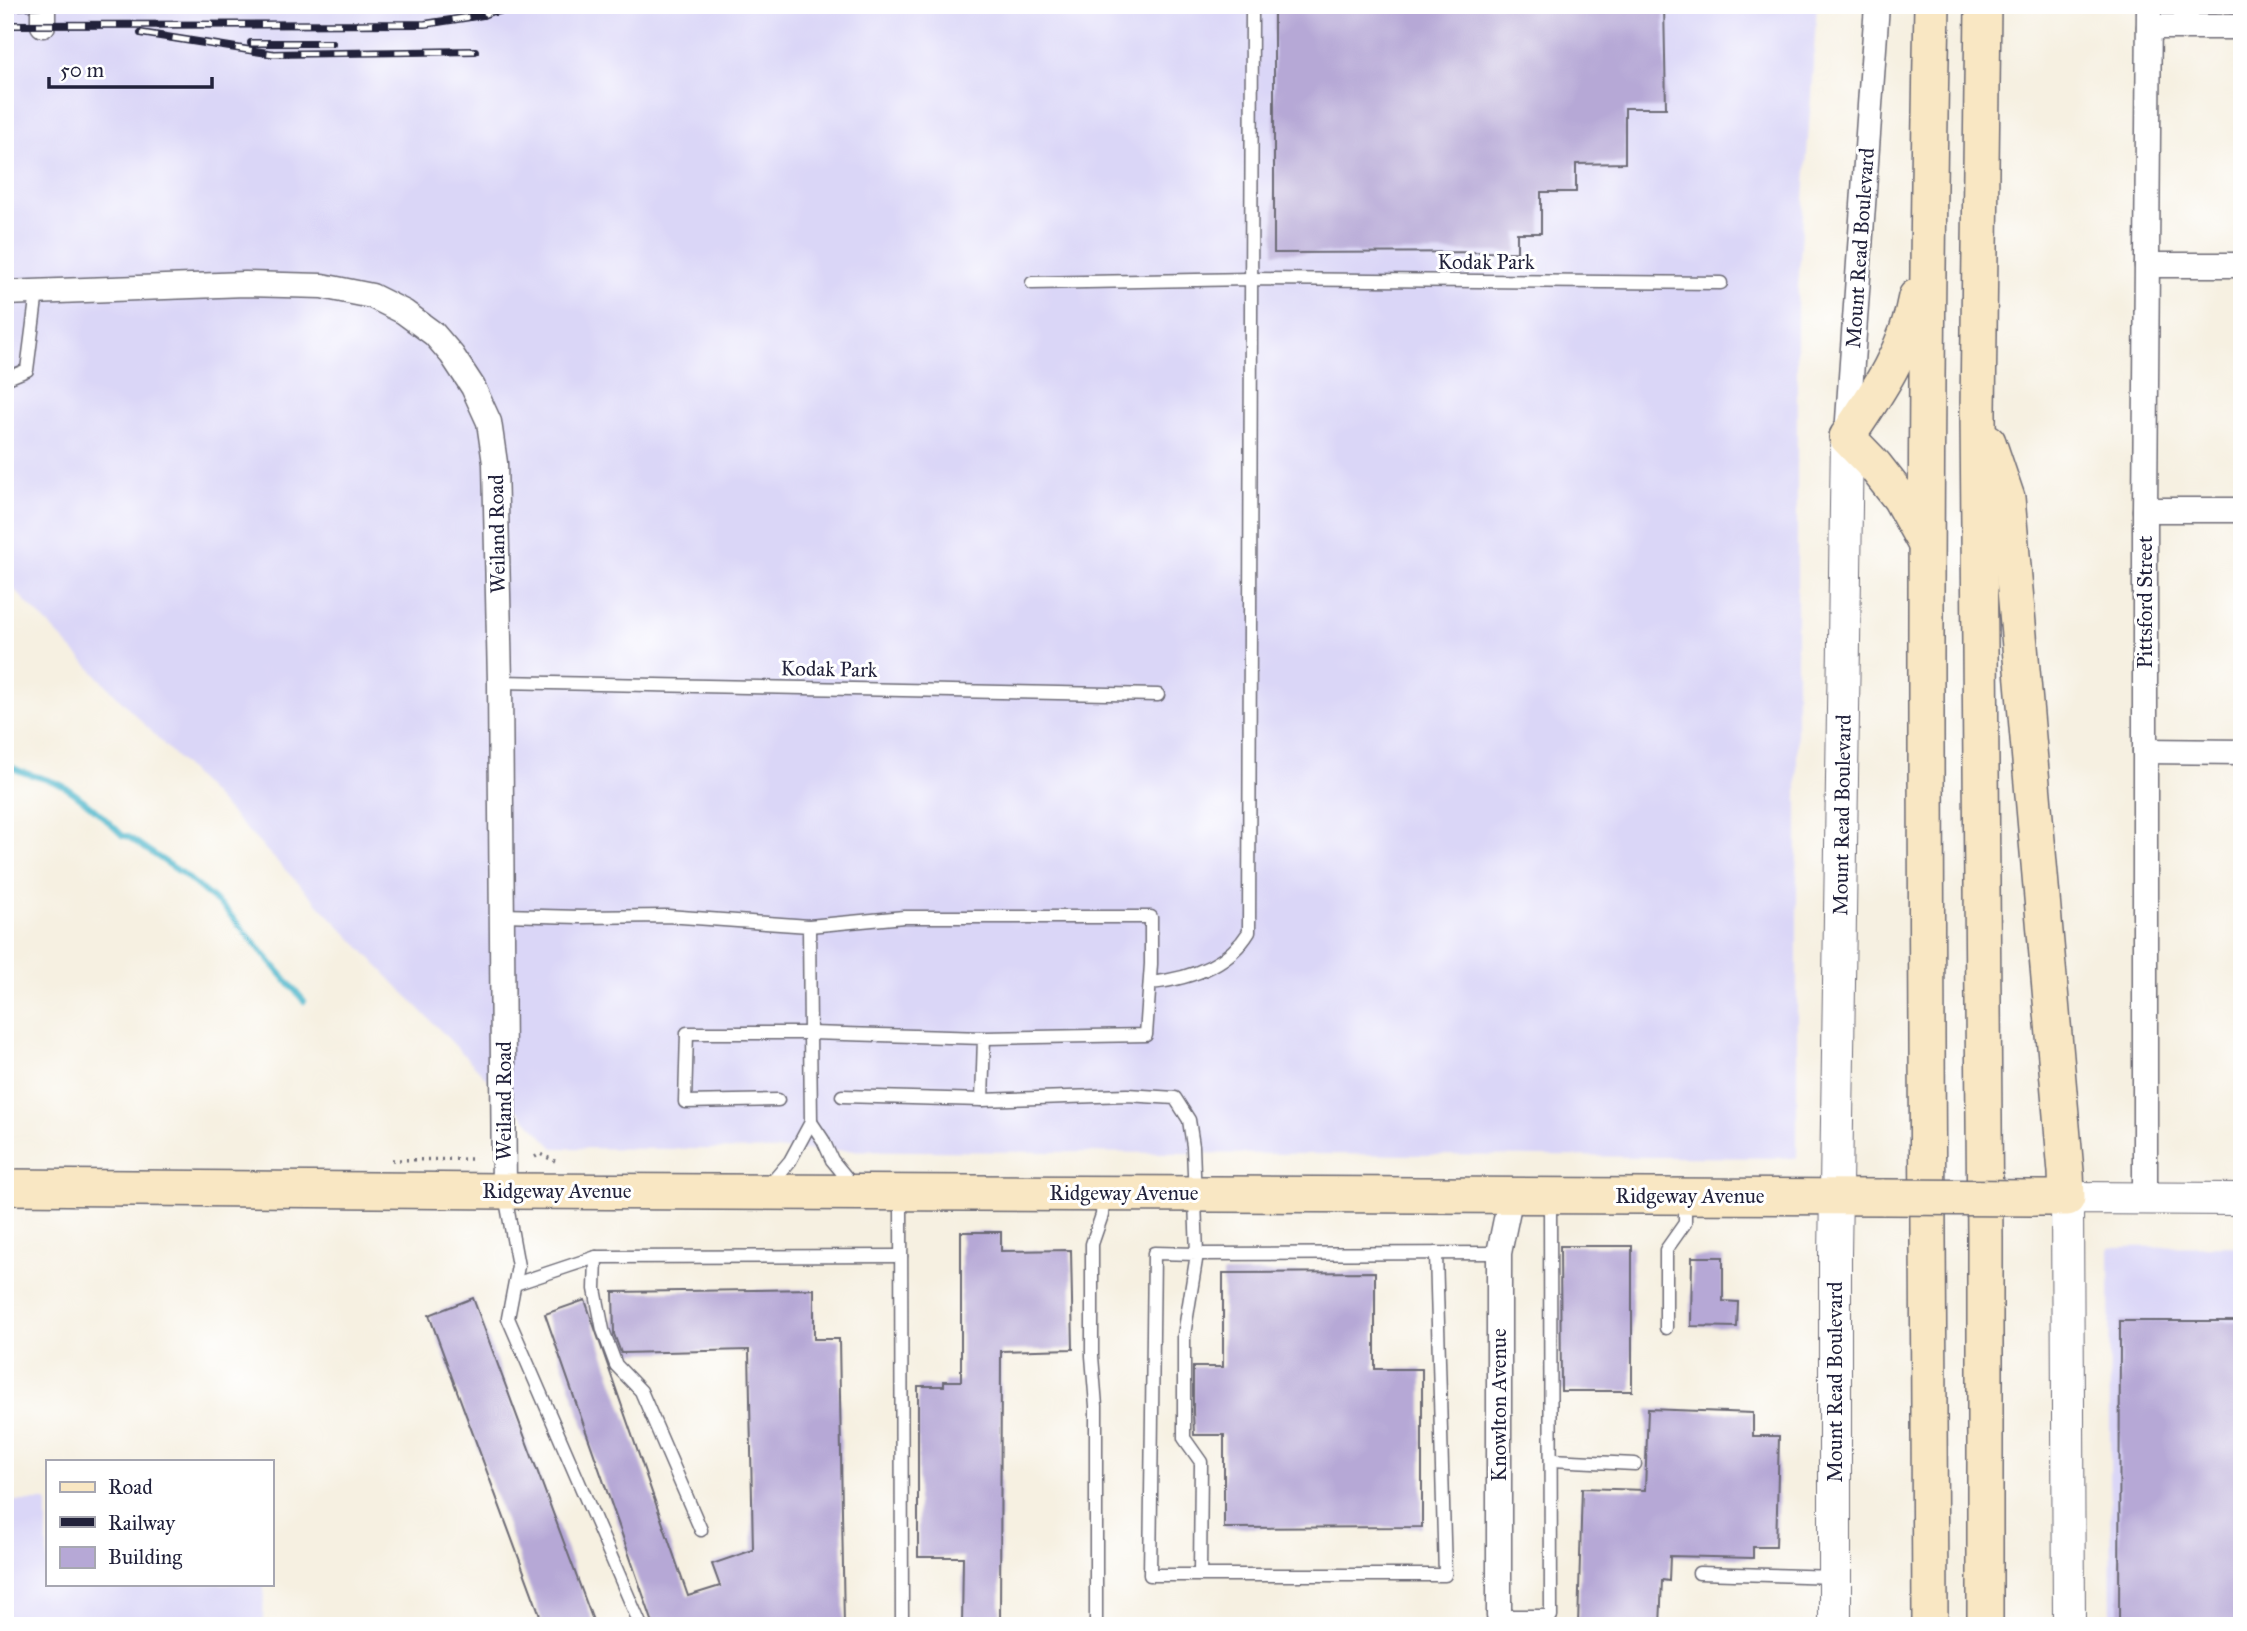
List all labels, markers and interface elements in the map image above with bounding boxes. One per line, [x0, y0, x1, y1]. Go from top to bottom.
scale bar [49, 46, 212, 90]
text: 50 m [60, 57, 105, 83]
street label: Mount Read Boulevard [1840, 146, 1880, 349]
street label: Kodak Park [1437, 249, 1535, 275]
street label: Weiland Road [483, 474, 511, 594]
street label: Pittsford Street [2132, 535, 2158, 668]
street label: Kodak Park [780, 655, 878, 683]
street label: Mount Read Boulevard [1827, 714, 1857, 916]
street label: Weiland Road [491, 1041, 517, 1161]
street label: Ridgeway Avenue [482, 1178, 632, 1204]
street label: Ridgeway Avenue [1049, 1180, 1199, 1206]
street label: Ridgeway Avenue [1615, 1183, 1765, 1209]
street label: Mount Read Boulevard [1822, 1281, 1848, 1483]
street label: Knowlton Avenue [1486, 1328, 1512, 1482]
legend [46, 1460, 273, 1586]
text: Road [108, 1474, 153, 1500]
text: Railway [108, 1510, 176, 1536]
text: Building [108, 1544, 182, 1570]

